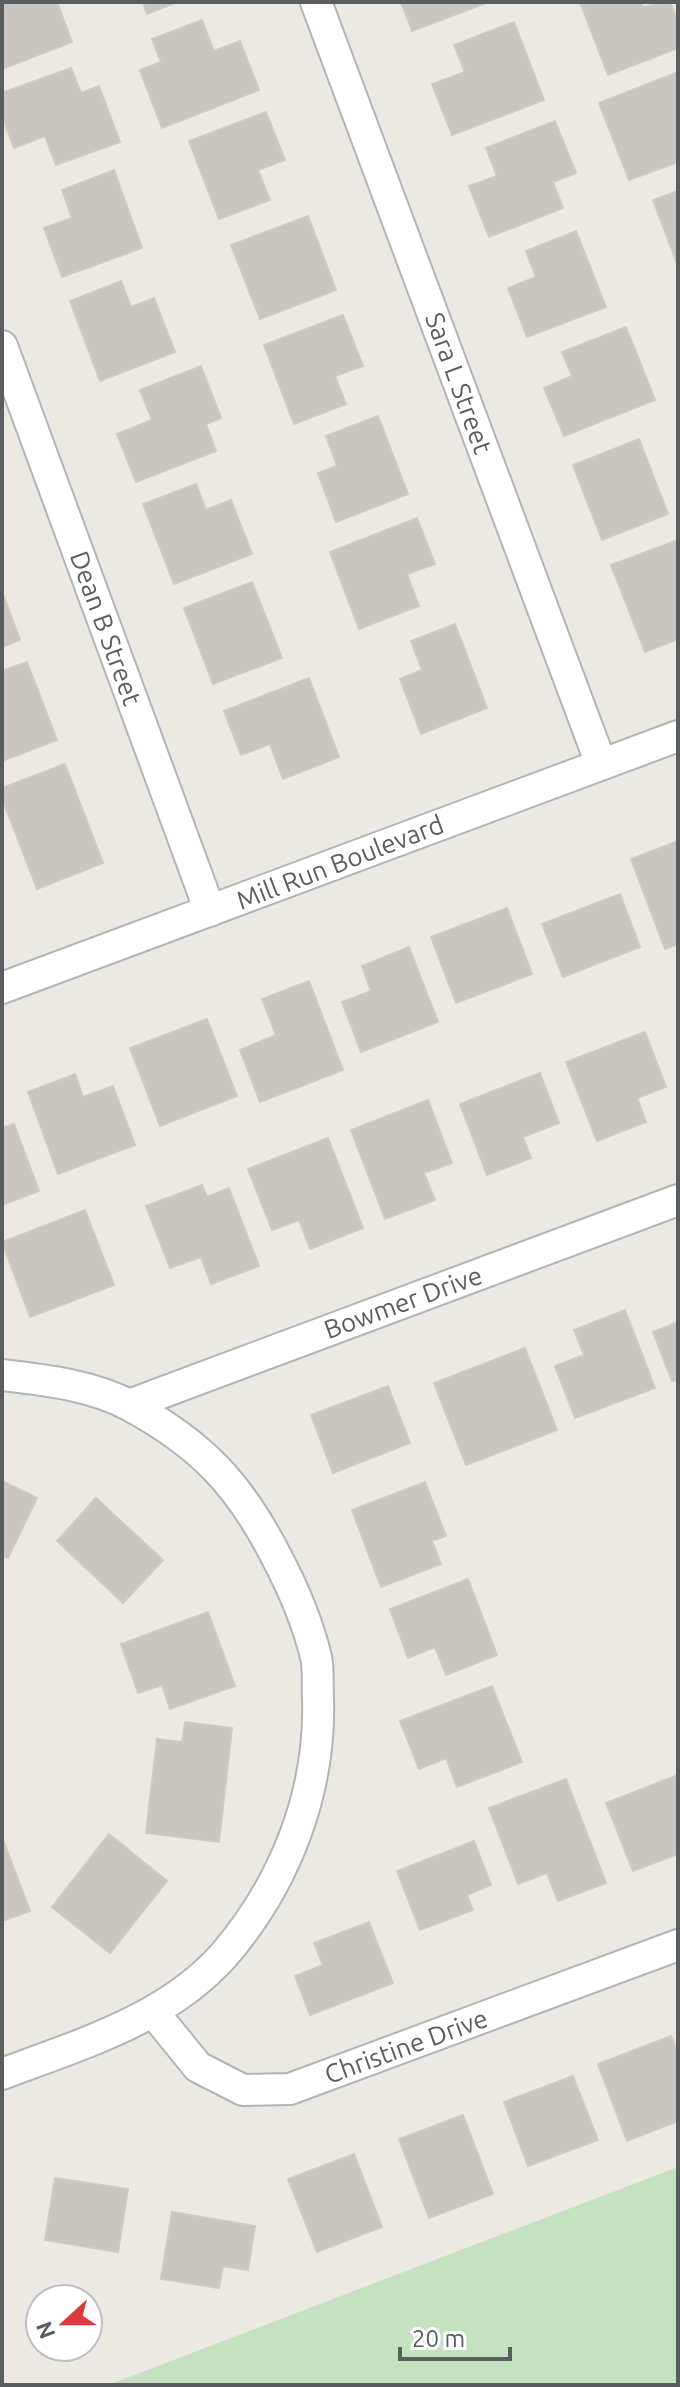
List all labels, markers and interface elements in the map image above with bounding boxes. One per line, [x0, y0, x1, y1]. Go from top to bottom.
street label: Sara L Street [420, 309, 498, 457]
street label: Dean B Street [65, 547, 147, 709]
street label: Mill Run Boulevard [233, 809, 447, 915]
street label: Bowmer Drive [320, 1260, 486, 1344]
street label: Christine Drive [321, 2003, 491, 2089]
north arrow [24, 2283, 104, 2363]
scale bar [400, 2311, 510, 2361]
text: N [30, 2318, 59, 2342]
text: 20 m [412, 2325, 465, 2352]

